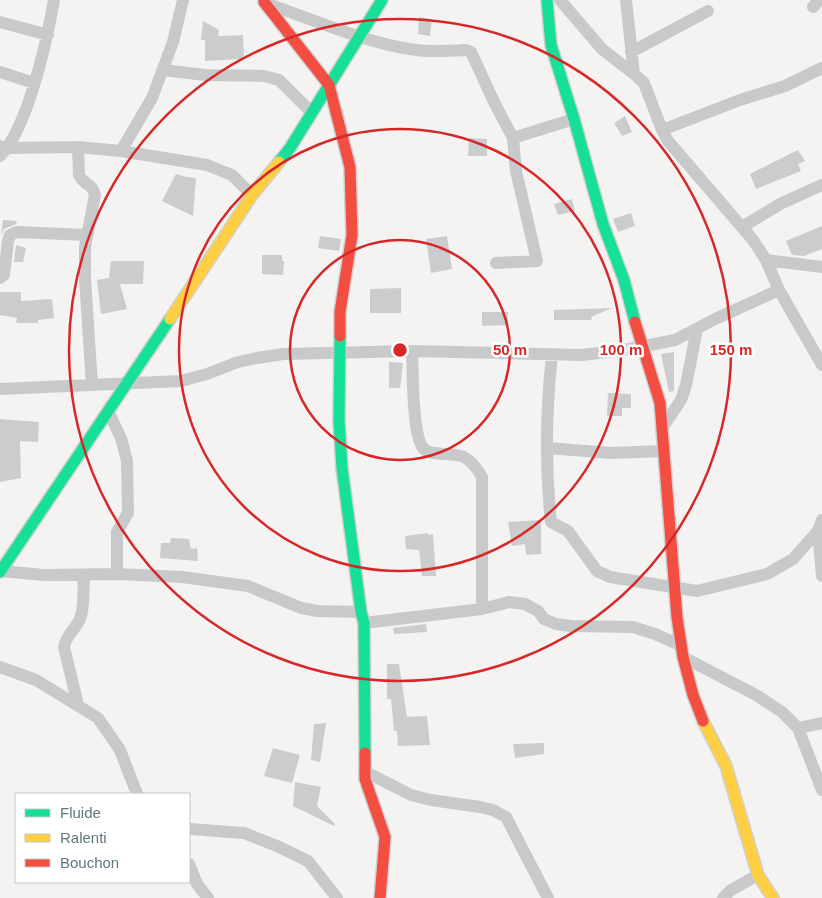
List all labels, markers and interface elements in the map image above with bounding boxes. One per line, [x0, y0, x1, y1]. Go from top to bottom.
centre of rings [391, 341, 409, 359]
text: 50 m [493, 341, 527, 358]
text: 100 m [600, 341, 642, 358]
text: 150 m [710, 341, 752, 358]
legend [15, 793, 190, 883]
text: Fluide [60, 804, 101, 821]
text: Ralenti [60, 829, 107, 846]
text: Bouchon [60, 854, 119, 871]

